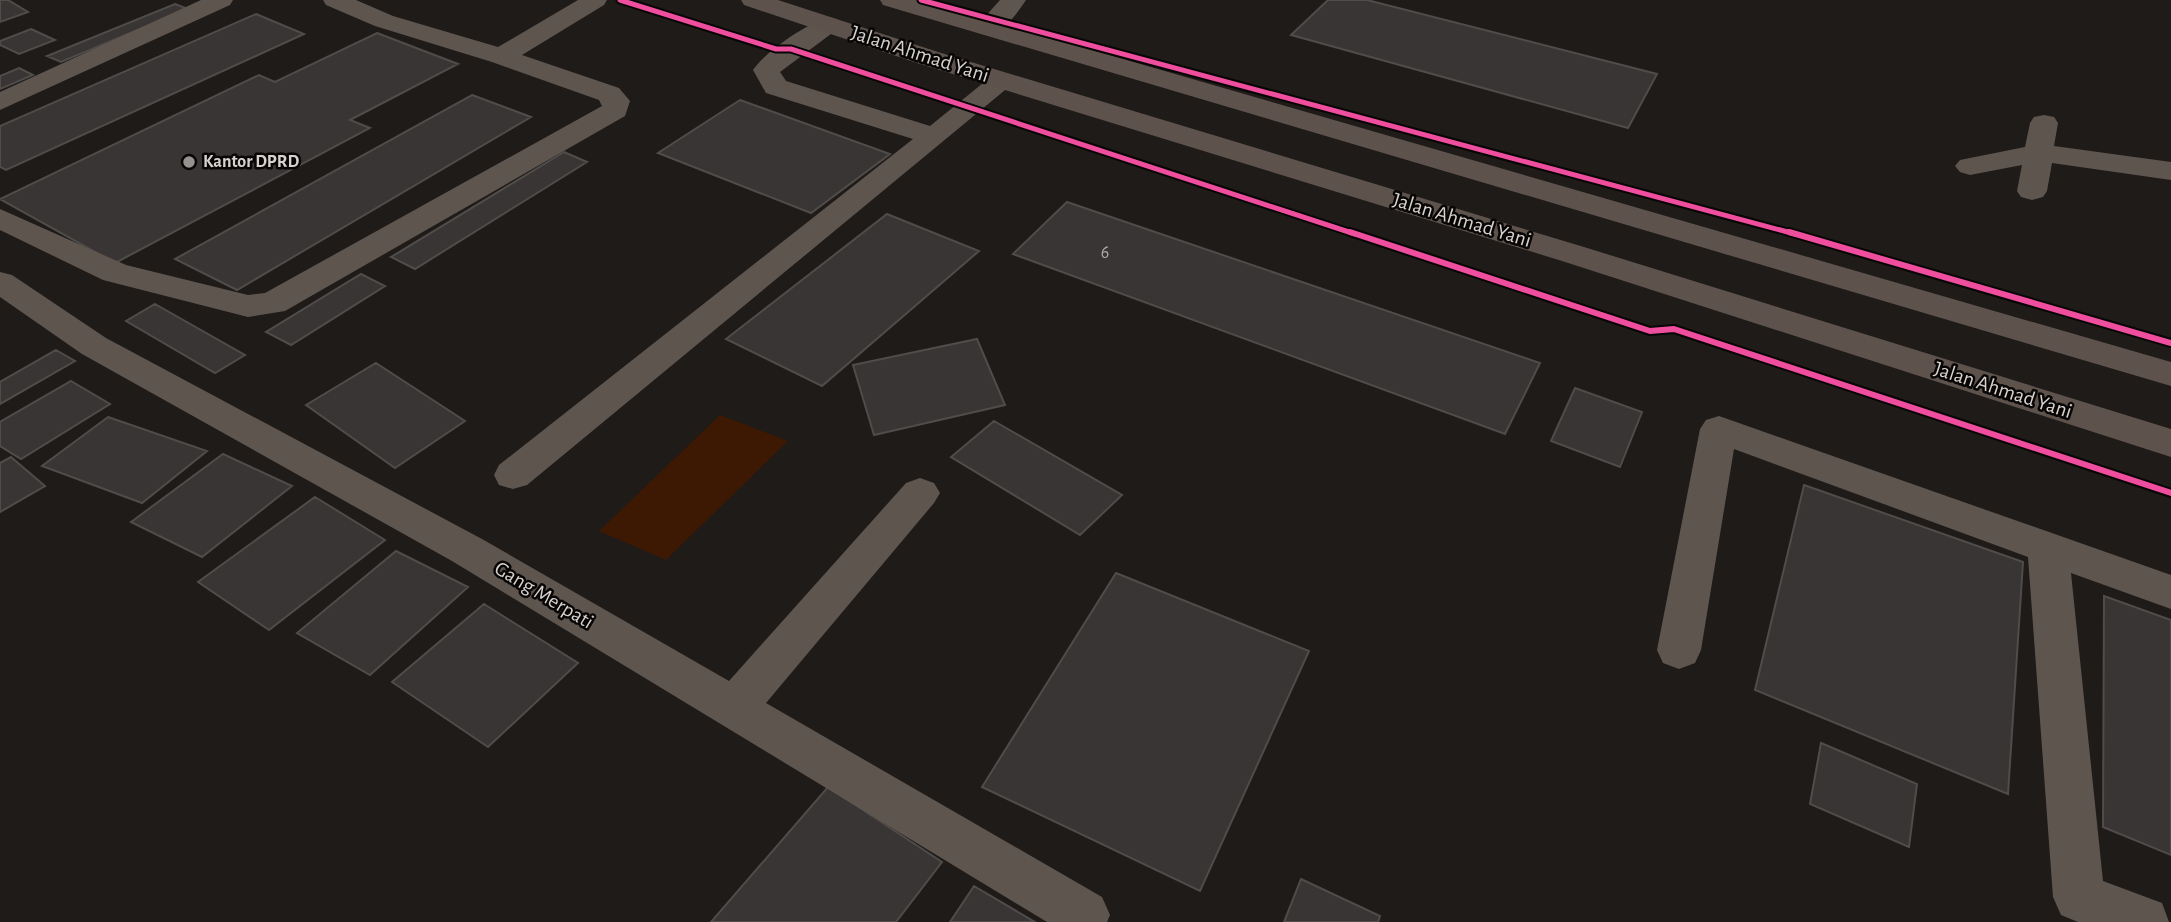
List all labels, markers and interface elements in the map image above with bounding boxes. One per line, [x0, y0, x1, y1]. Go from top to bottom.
street label: Jalan Ahmad Yani [848, 22, 992, 86]
place label: Kantor DPRD [203, 153, 299, 171]
marker: Kantor DPRD [181, 154, 197, 170]
street label: Jalan Ahmad Yani [1390, 189, 1534, 251]
house number: 6 [1101, 244, 1109, 262]
street label: Jalan Ahmad Yani [1931, 358, 2075, 422]
street label: Gang Merpati [491, 557, 597, 633]

